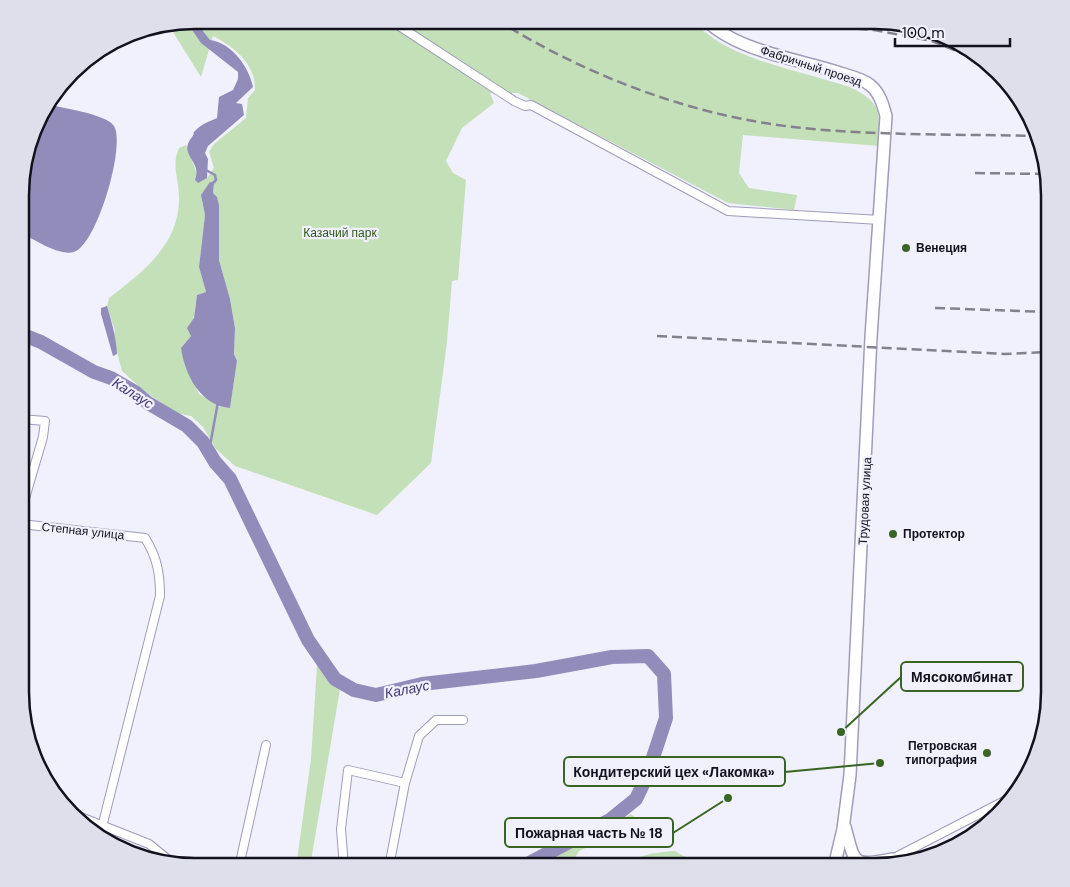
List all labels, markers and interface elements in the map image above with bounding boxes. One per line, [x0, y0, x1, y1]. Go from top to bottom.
scale bar [895, 15, 1010, 47]
text: 100 m [902, 23, 945, 43]
street label: Фабричный проезд [758, 42, 864, 90]
park label: Казачий парк [303, 225, 377, 241]
place label: Венеция [916, 240, 967, 256]
marker: Венеция [900, 242, 912, 254]
water label: Калаус [109, 373, 157, 413]
street label: Трудовая улица [855, 456, 875, 545]
street label: Степная улица [41, 519, 126, 543]
place label: Протектор [903, 526, 965, 542]
marker: Протектор [887, 528, 899, 540]
callout: Мясокомбинат [901, 662, 1023, 691]
text: Мясокомбинат [911, 668, 1013, 686]
water label: Калаус [383, 676, 431, 702]
place label: Петровская типография [905, 738, 977, 768]
marker: Петровская типография [981, 747, 993, 759]
callout: Кондитерский цех «Лакомка» [564, 757, 785, 786]
text: Кондитерский цех «Лакомка» [573, 763, 775, 781]
callout: Пожарная часть № 18 [505, 818, 673, 847]
text: Пожарная часть № 18 [515, 824, 663, 842]

